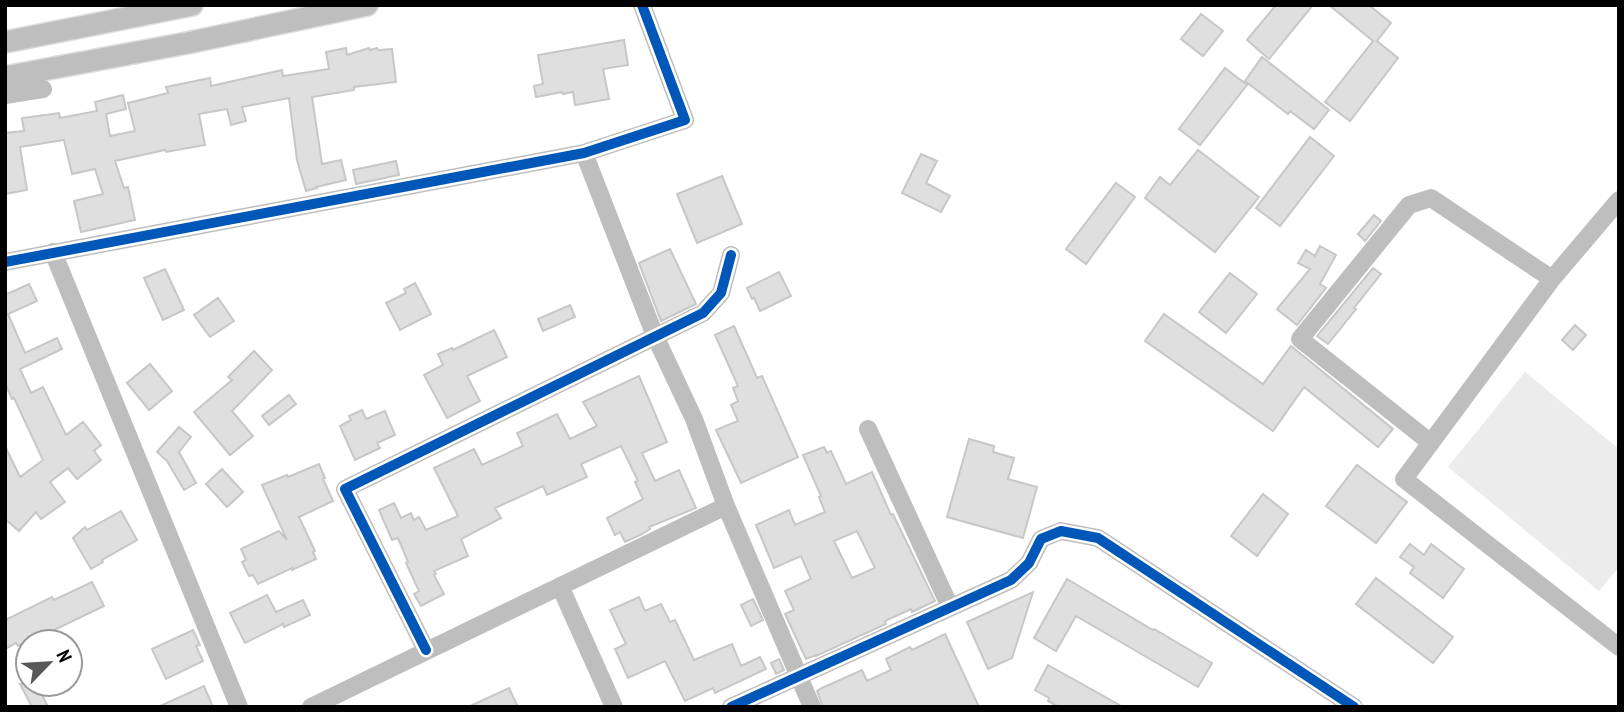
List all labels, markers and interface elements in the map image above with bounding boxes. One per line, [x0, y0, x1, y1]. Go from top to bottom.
north arrow [14, 628, 84, 698]
text: N [51, 646, 77, 666]

